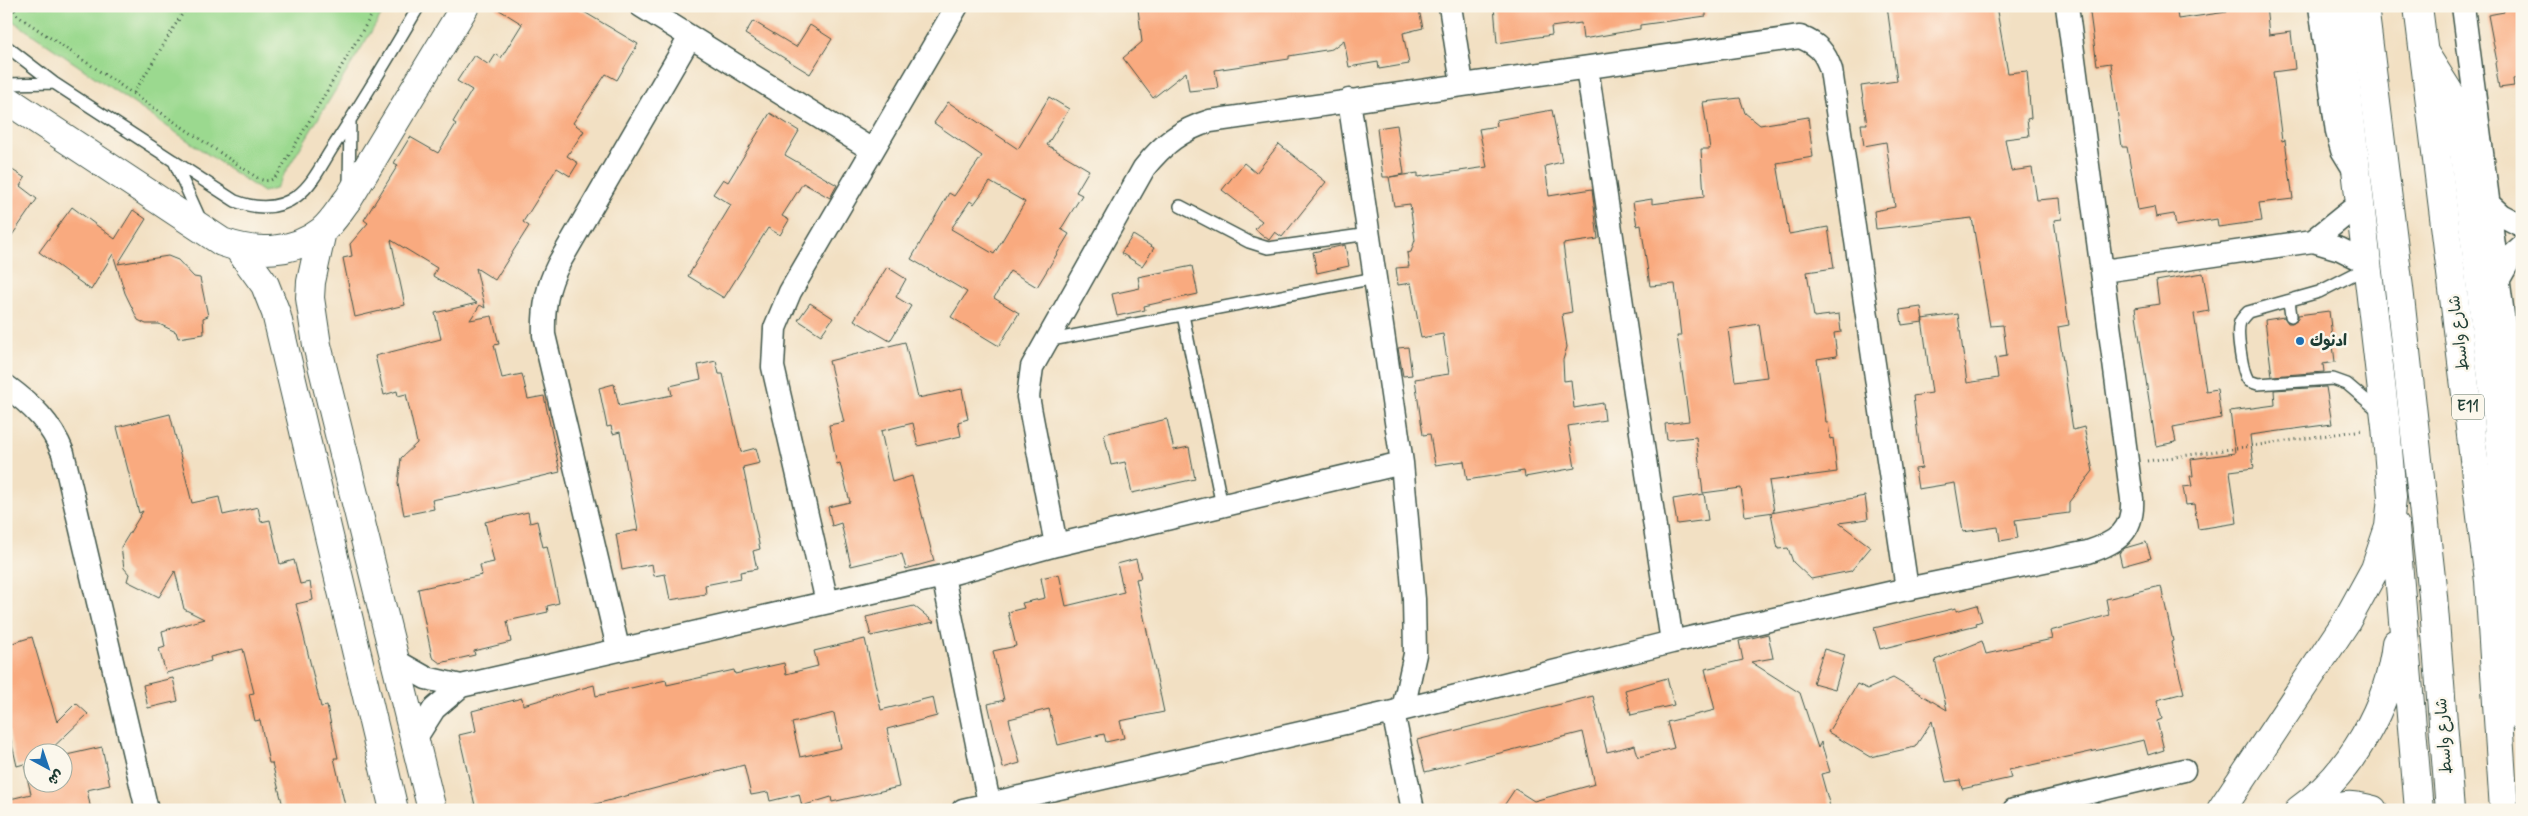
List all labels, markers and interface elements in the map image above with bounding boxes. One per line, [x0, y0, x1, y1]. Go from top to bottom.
street label: شارع واسط [2444, 294, 2474, 372]
place label: ادنوك [2310, 331, 2347, 352]
marker: ادنوك [2294, 335, 2306, 347]
road number: E11 [2452, 394, 2484, 420]
street label: شارع واسط [2431, 697, 2457, 775]
north arrow [22, 744, 72, 794]
text: ش [44, 765, 67, 789]

